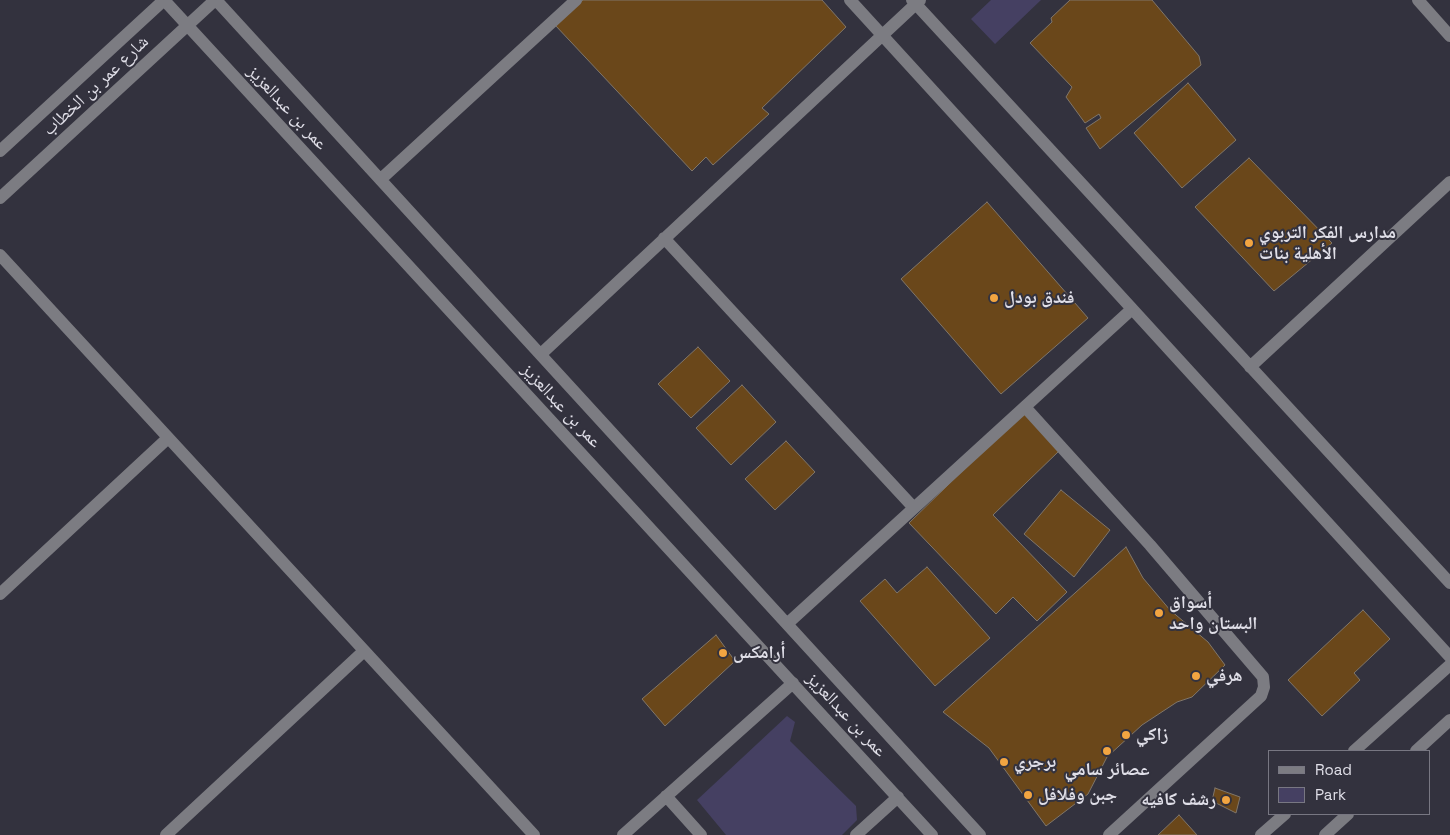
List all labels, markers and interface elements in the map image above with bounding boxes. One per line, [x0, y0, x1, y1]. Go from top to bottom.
street label: شارع عمر بن الخطاب [38, 31, 154, 141]
street label: عمر بن عبدالعزيز [242, 61, 332, 155]
place label: مدارس الفكر التربوي الأهلية بنات [1259, 222, 1396, 264]
marker: مدارس الفكر التربوي الأهلية بنات [1243, 237, 1255, 249]
place label: فندق بودل [1004, 287, 1075, 309]
marker: فندق بودل [988, 292, 1000, 304]
street label: عمر بن عبدالعزيز [516, 359, 606, 453]
place label: أسواق البستان واحد [1169, 592, 1257, 634]
marker: أسواق البستان واحد [1153, 607, 1165, 619]
place label: أرامكس [733, 642, 786, 664]
marker: أرامكس [717, 647, 729, 659]
place label: هرفي [1206, 665, 1243, 687]
street label: عمر بن عبدالعزيز [801, 668, 891, 762]
marker: هرفي [1190, 670, 1202, 682]
place label: زاكي [1136, 724, 1168, 746]
marker: زاكي [1120, 729, 1132, 741]
marker: عصائر سامي [1101, 745, 1113, 757]
legend [1268, 750, 1430, 815]
place label: برجري [1014, 751, 1056, 773]
marker: برجري [998, 756, 1010, 768]
place label: عصائر سامي [1064, 759, 1150, 781]
text: Road [1315, 760, 1352, 779]
place label: جبن وفلافل [1038, 784, 1117, 806]
text: Park [1315, 785, 1346, 804]
marker: جبن وفلافل [1022, 789, 1034, 801]
place label: رشف كافيه [1141, 789, 1216, 811]
marker: رشف كافيه [1220, 794, 1232, 806]

